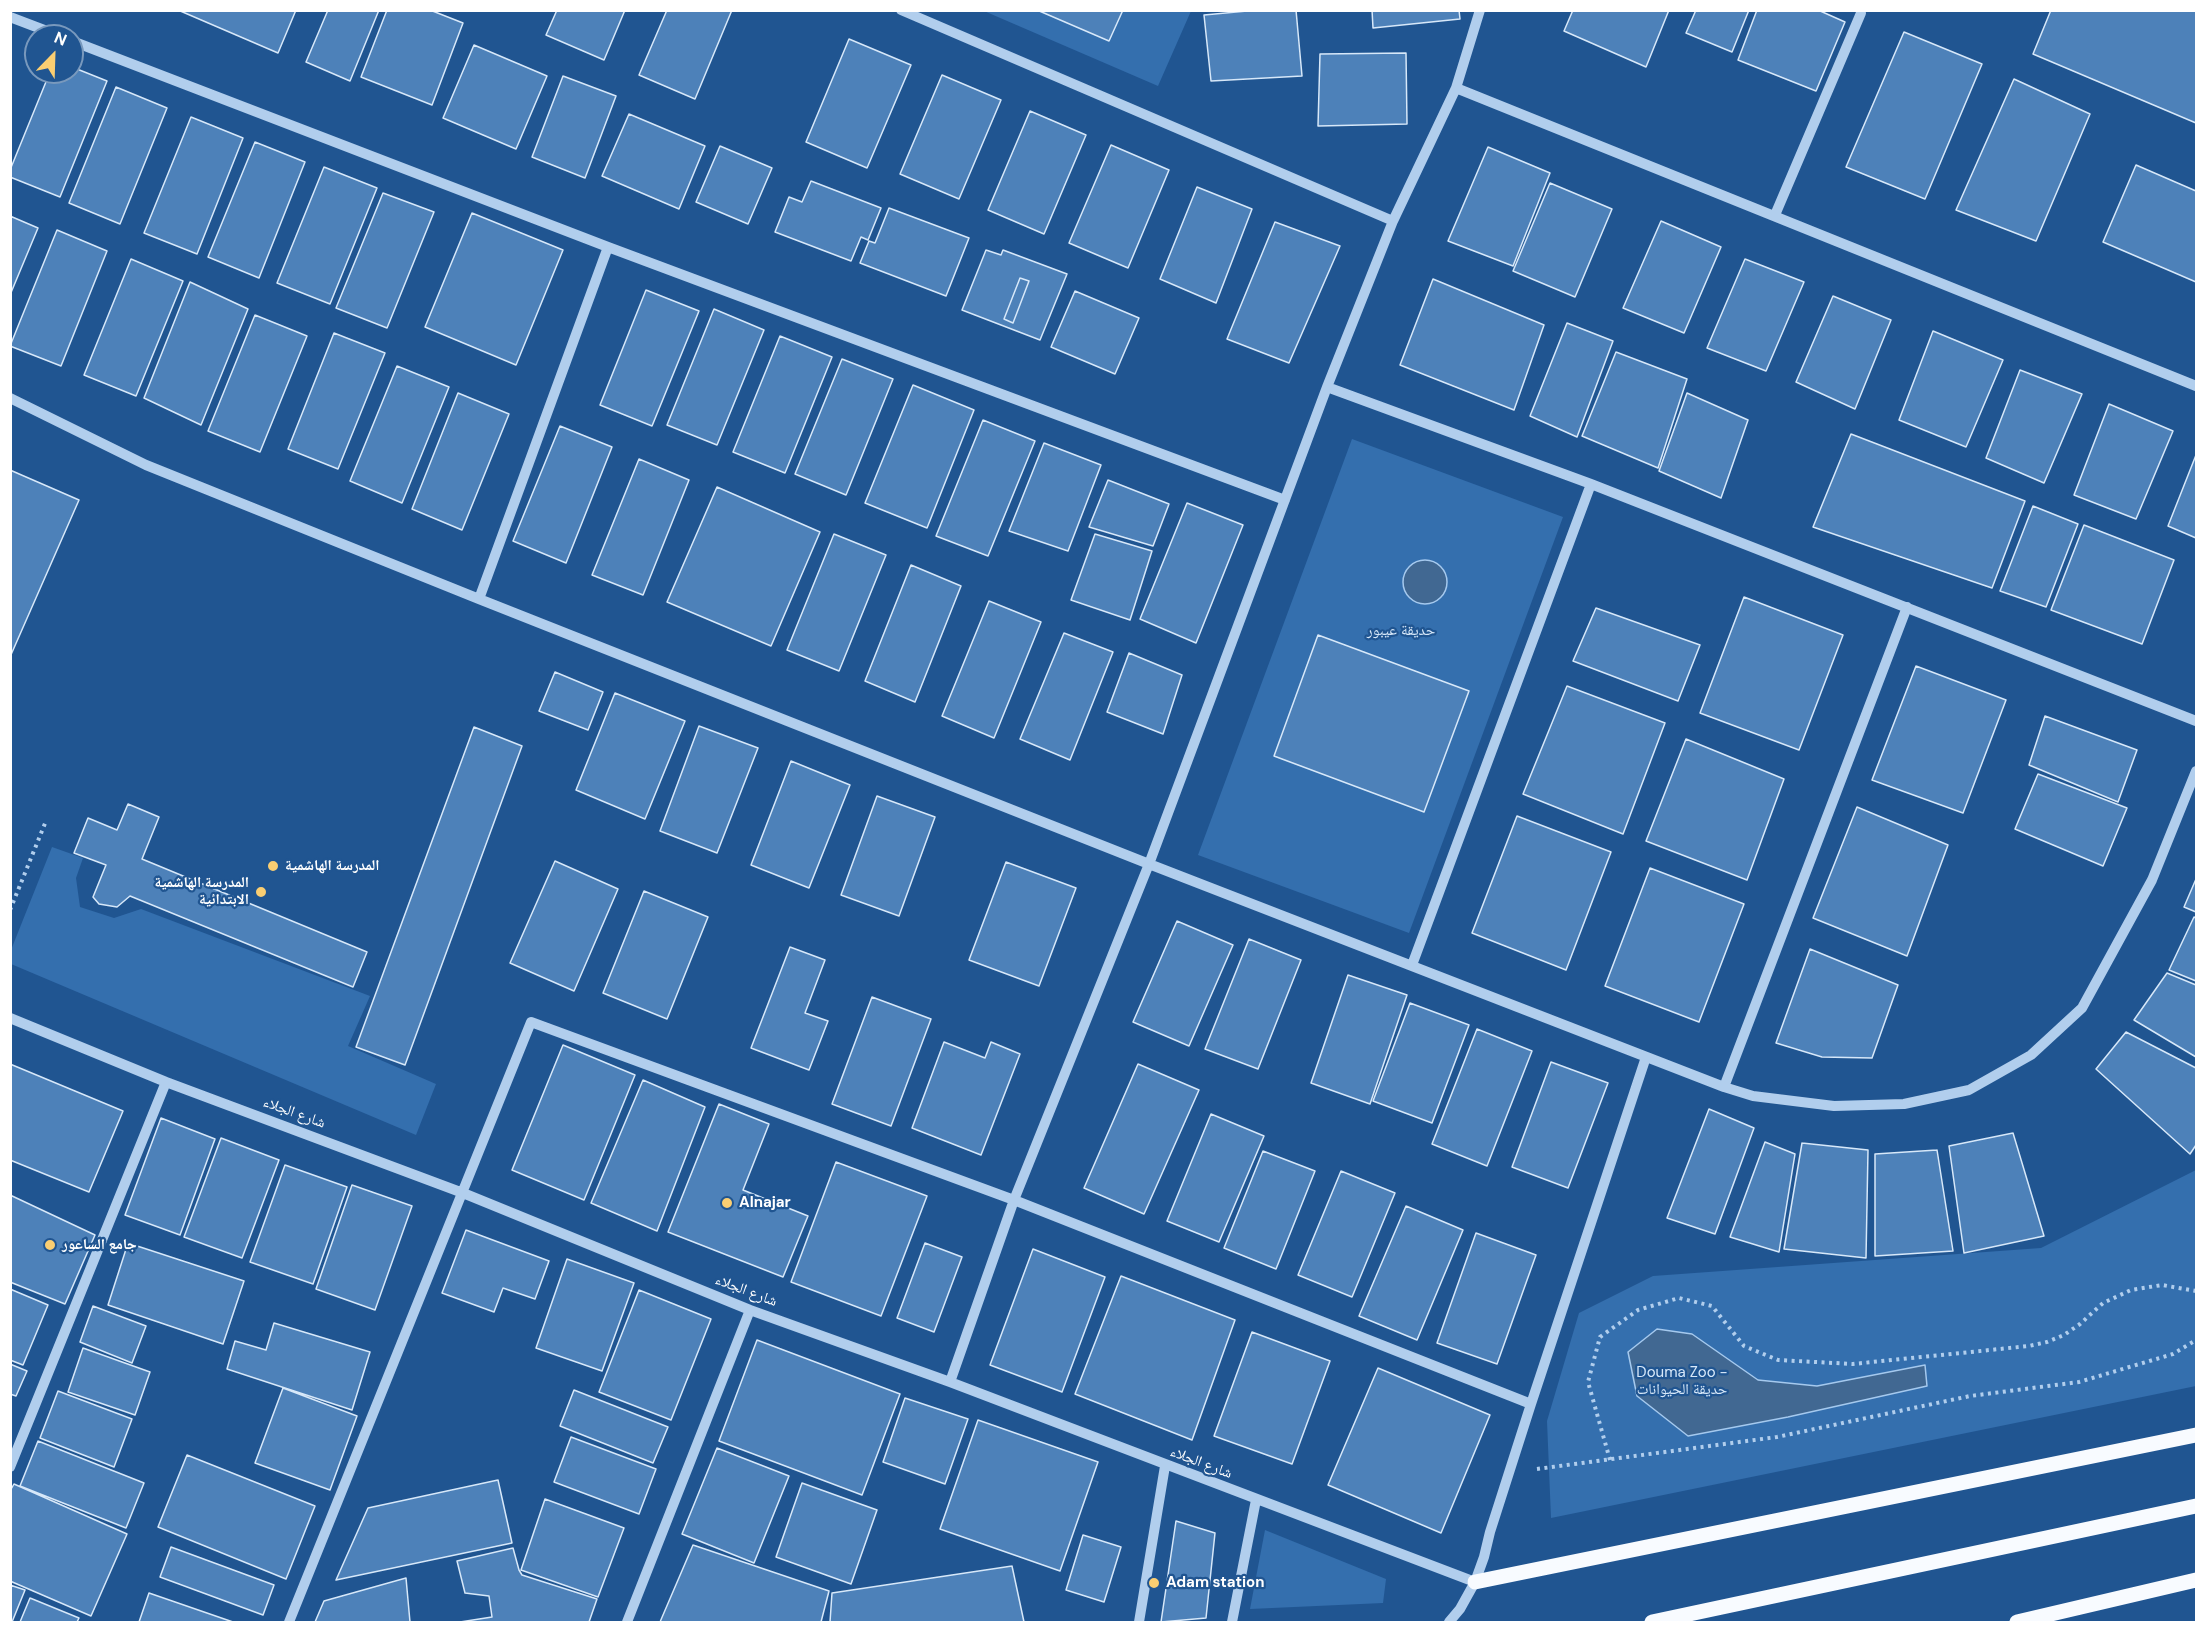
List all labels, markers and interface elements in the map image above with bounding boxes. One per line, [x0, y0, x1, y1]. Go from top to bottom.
north arrow [24, 24, 84, 84]
text: N [51, 27, 70, 51]
park label: حديقة عيبور [1367, 622, 1435, 640]
place label: المدرسة الهاشمية [285, 857, 380, 875]
marker: المدرسة الهاشمية [266, 859, 280, 873]
place label: المدرسة الهاشمية الابتدائية [154, 874, 249, 909]
marker: المدرسة الهاشمية الابتدائية [254, 885, 268, 899]
street label: شارع الجلاء [260, 1093, 328, 1133]
place label: Alnajar [739, 1194, 791, 1212]
marker: Alnajar [720, 1196, 734, 1210]
place label: جامع الساعور [62, 1236, 137, 1254]
marker: جامع الساعور [43, 1238, 57, 1252]
street label: شارع الجلاء [712, 1271, 780, 1311]
park label: Douma Zoo - حديقة الحيوانات [1636, 1364, 1728, 1399]
street label: شارع الجلاء [1167, 1443, 1235, 1483]
place label: Adam station [1166, 1574, 1265, 1592]
marker: Adam station [1147, 1576, 1161, 1590]

